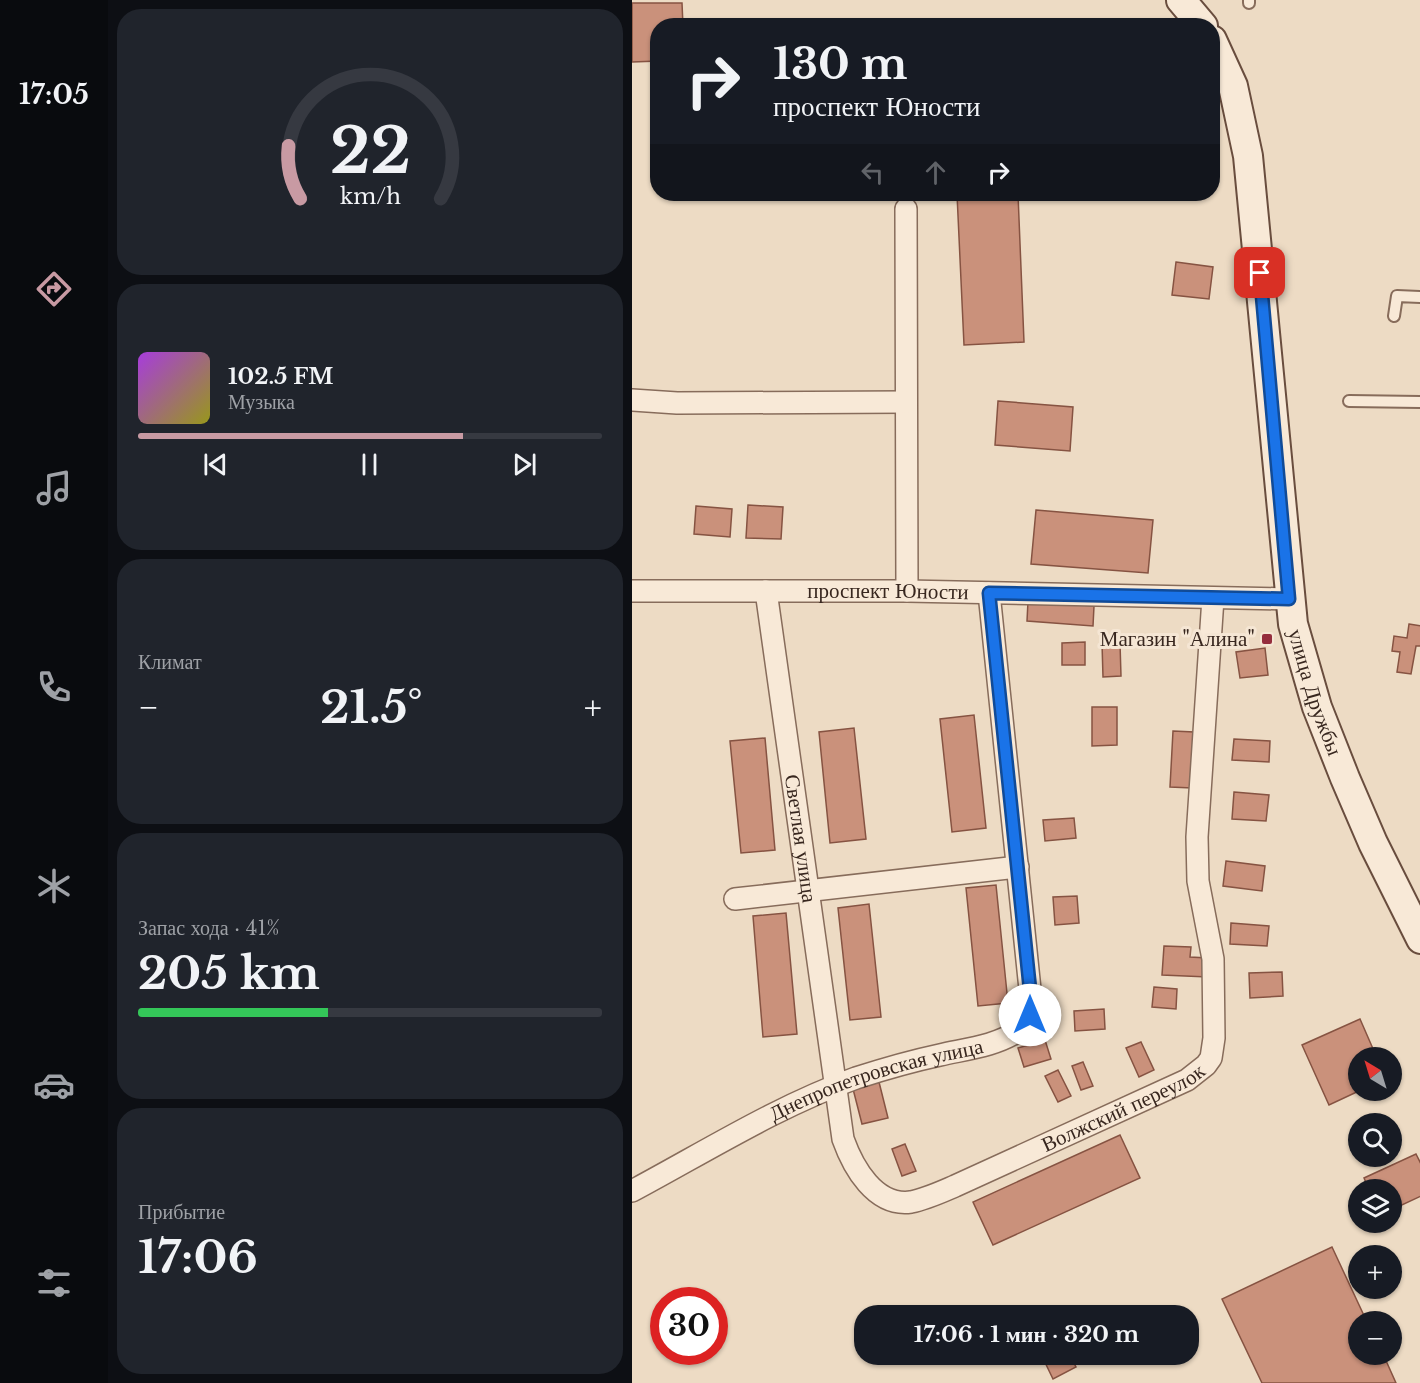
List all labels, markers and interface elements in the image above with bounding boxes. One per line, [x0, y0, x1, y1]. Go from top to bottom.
text: 130 m [773, 38, 907, 90]
icon: right [674, 42, 752, 120]
text: 17:05 [19, 78, 89, 111]
text: проспект Юности [773, 90, 980, 123]
text: 22 [329, 112, 411, 190]
icon: left [856, 156, 889, 189]
icon: ahead [919, 156, 952, 189]
icon: right [982, 156, 1015, 189]
text: km/h [340, 183, 401, 210]
pin [1234, 247, 1285, 298]
icon: arrive [1243, 256, 1276, 289]
icon: directions [33, 268, 75, 310]
text: 102.5 FM [228, 363, 334, 390]
text: Музыка [228, 390, 295, 414]
icon: previous [199, 448, 232, 481]
icon: pause [353, 448, 386, 481]
icon: next [508, 448, 541, 481]
icon: music [33, 467, 75, 509]
street label: проспект Юности [807, 578, 969, 605]
place label: Магазин "Алина" [1100, 626, 1255, 652]
street label: улица Дружбы [1282, 626, 1348, 759]
marker: Магазин "Алина" [1260, 632, 1274, 646]
text: Климат [138, 650, 202, 674]
icon: phone [33, 666, 75, 708]
text: 21.5° [320, 679, 423, 735]
text: − [138, 687, 159, 728]
text: + [584, 687, 602, 728]
street label: Светлая улица [779, 773, 823, 905]
icon: climate [33, 865, 75, 907]
text: Запас хода · 41% [138, 916, 280, 940]
text: 205 km [138, 945, 320, 1001]
position arrow [998, 983, 1062, 1047]
street label: Днепропетровская улица [765, 1033, 986, 1127]
north arrow [1348, 1047, 1402, 1101]
map controls [1348, 1047, 1402, 1365]
street label: Волжский переулок [1038, 1057, 1211, 1158]
icon: car [33, 1064, 75, 1106]
button: search [1348, 1113, 1402, 1167]
button: layers [1348, 1179, 1402, 1233]
text: Прибытие [138, 1200, 225, 1224]
text: 17:06 [138, 1229, 258, 1285]
button: + [1348, 1245, 1402, 1299]
icon: filters [33, 1262, 75, 1304]
speed limit sign: 30 [650, 1287, 728, 1365]
button: − [1348, 1311, 1402, 1365]
text: 17:06 · 1 мин · 320 m [914, 1321, 1139, 1348]

